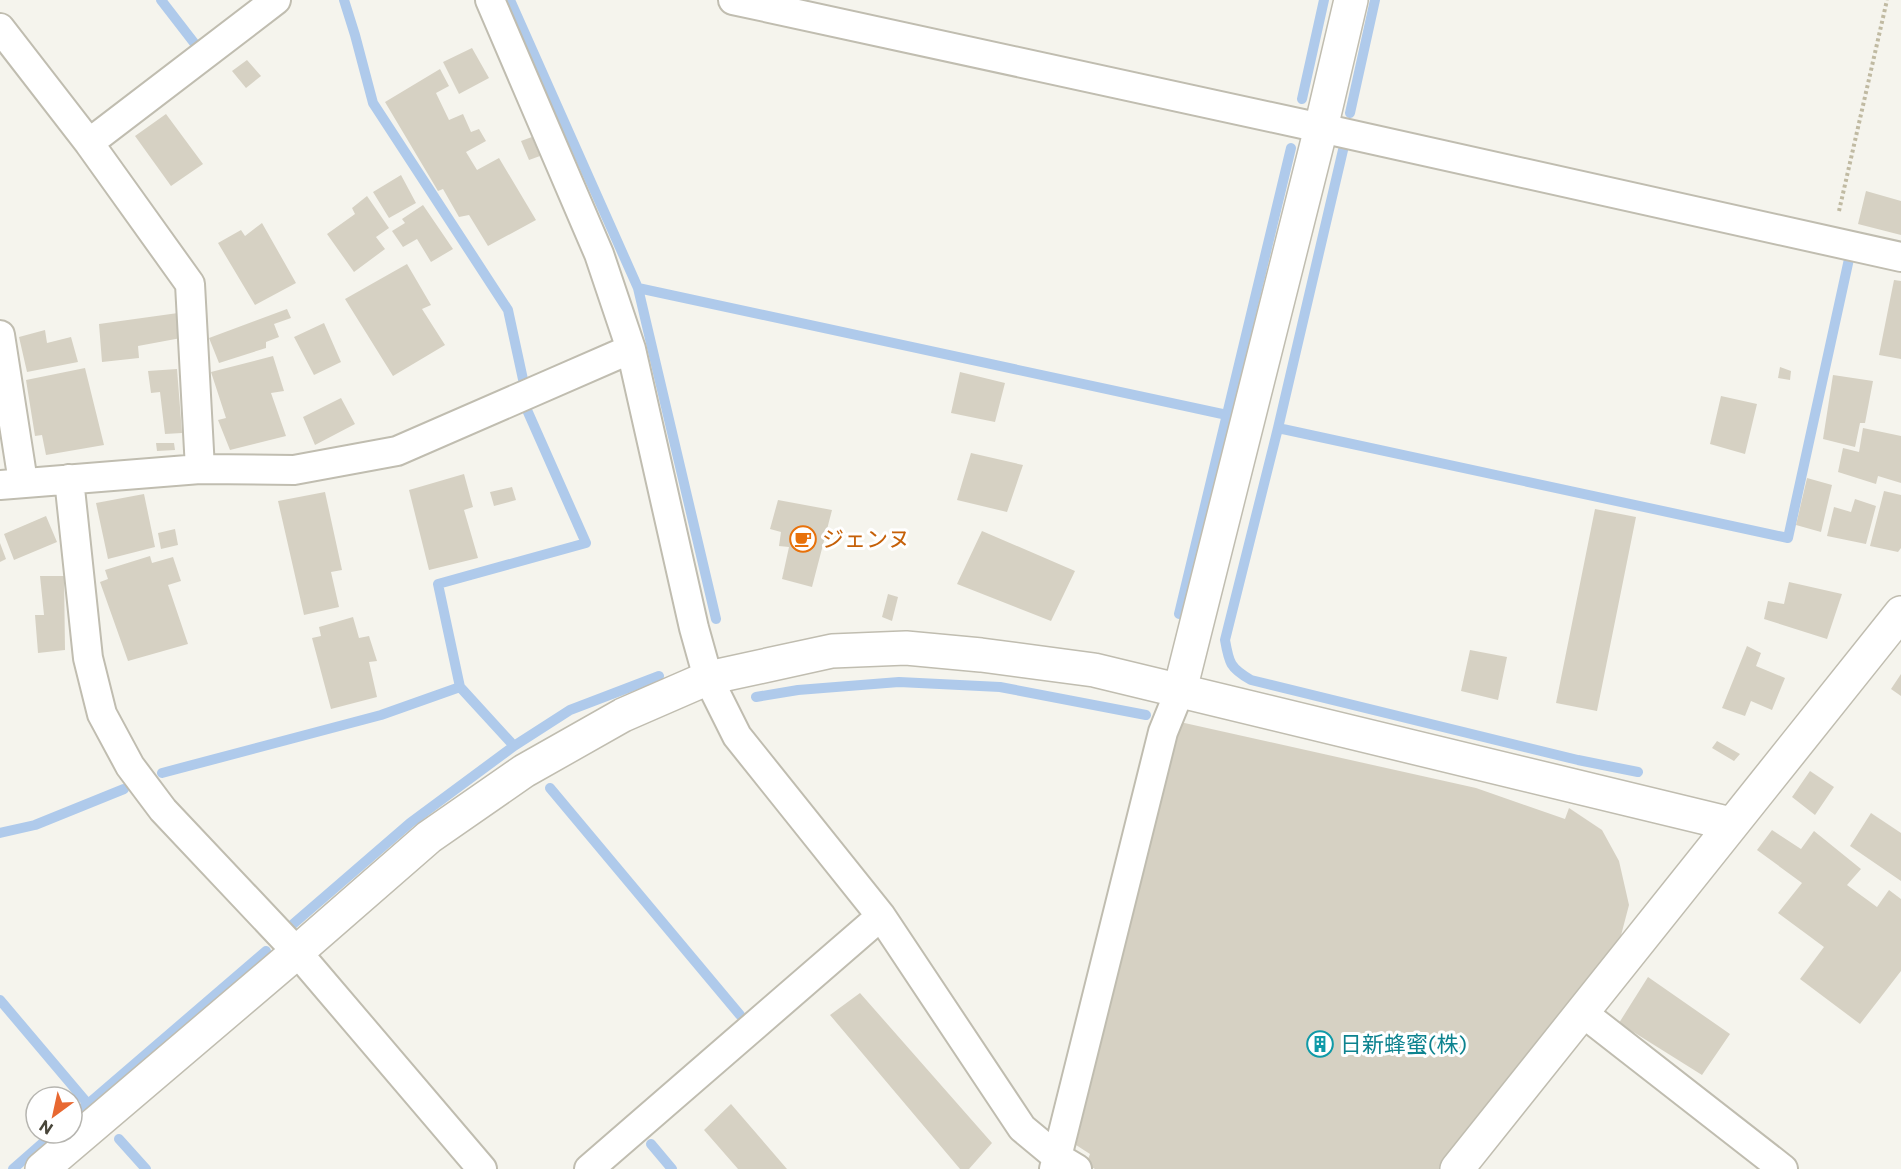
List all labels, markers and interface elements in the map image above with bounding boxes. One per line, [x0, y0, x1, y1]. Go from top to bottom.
cafe icon: ジェンヌ [788, 524, 818, 554]
place label: ジェンヌ [822, 525, 910, 552]
building icon: 日新蜂蜜(株) [1305, 1029, 1335, 1059]
place label: 日新蜂蜜(株) [1340, 1030, 1467, 1057]
north arrow [24, 1085, 84, 1145]
text: N [35, 1117, 56, 1139]

